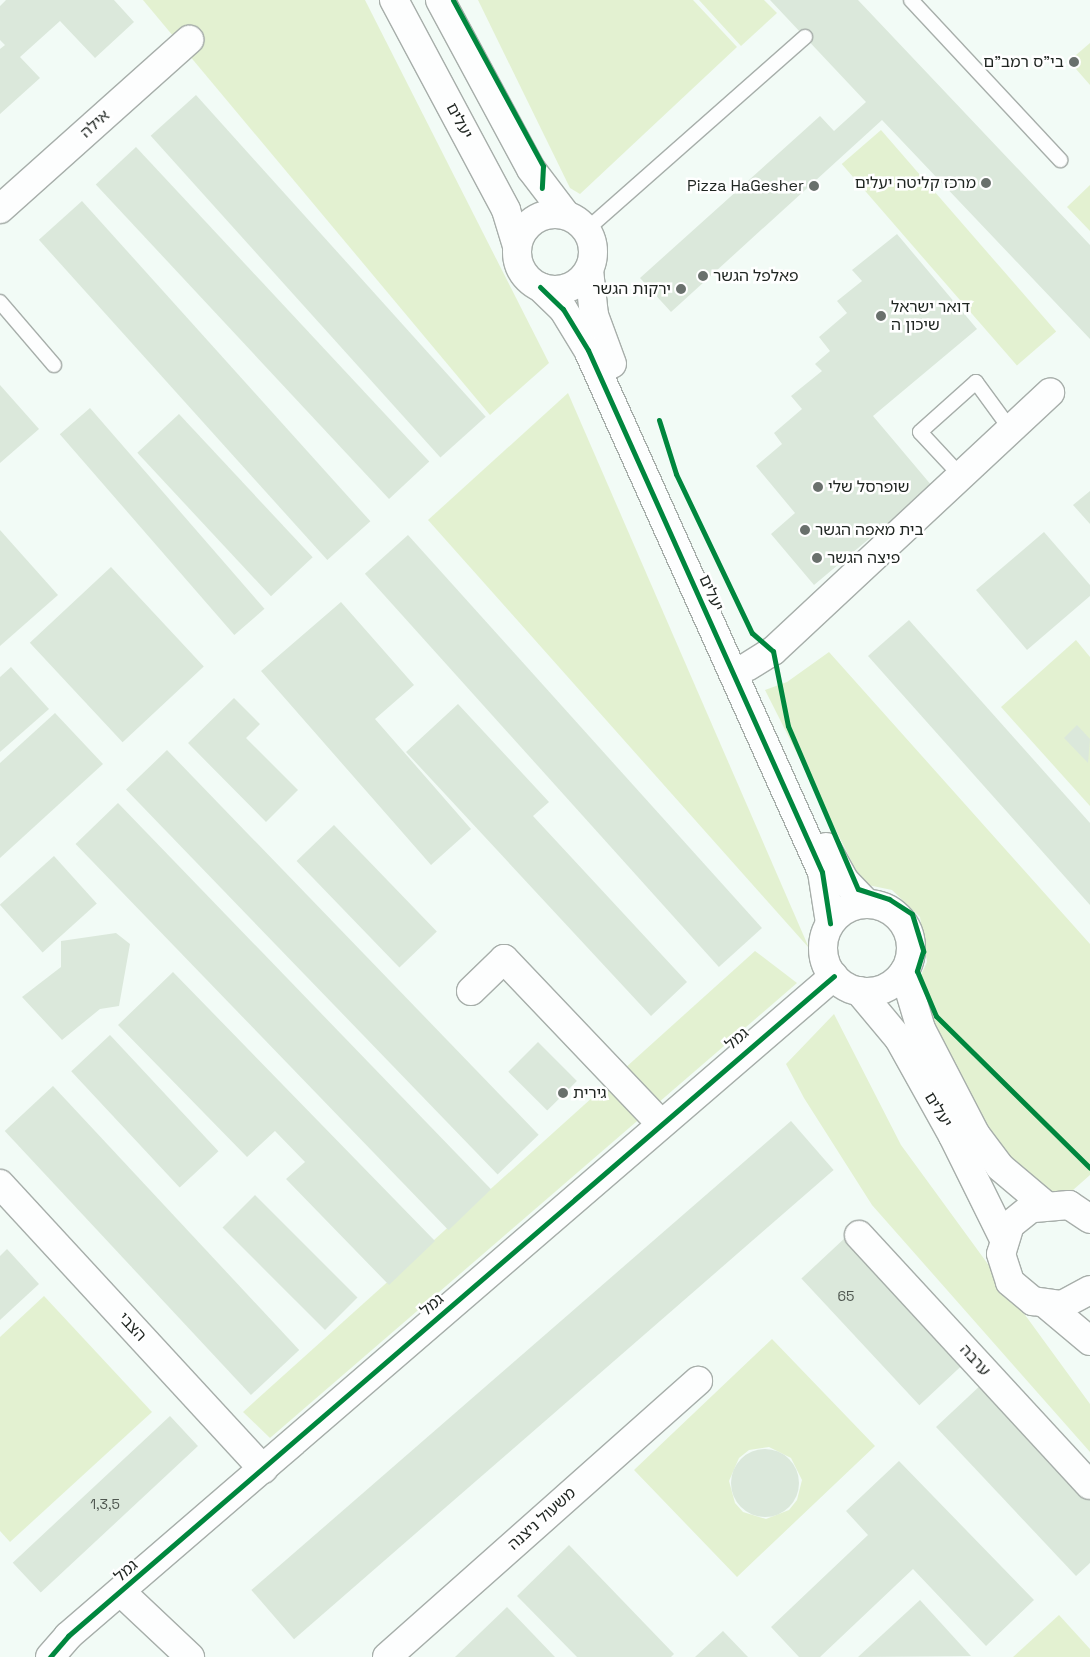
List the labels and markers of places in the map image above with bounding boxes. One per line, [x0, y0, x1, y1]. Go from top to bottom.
place label: בי"ס רמב"ם [983, 52, 1064, 72]
marker: בי"ס רמב"ם [1068, 56, 1080, 68]
place label: מרכז קליטה יעלים [855, 173, 976, 193]
place label: Pizza HaGesher [687, 176, 804, 196]
marker: מרכז קליטה יעלים [980, 177, 992, 189]
marker: Pizza HaGesher [808, 180, 820, 192]
place label: פאלפל הגשר [713, 266, 799, 286]
marker: פאלפל הגשר [697, 270, 709, 282]
place label: ירקות הגשר [592, 279, 671, 299]
marker: ירקות הגשר [675, 283, 687, 295]
place label: דואר ישראל שיכון ה [891, 297, 970, 335]
marker: דואר ישראל שיכון ה [875, 310, 887, 322]
place label: שופרסל שלי [828, 477, 909, 497]
marker: שופרסל שלי [812, 481, 824, 493]
place label: בית מאפה הגשר [815, 520, 924, 540]
marker: בית מאפה הגשר [799, 524, 811, 536]
place label: פיצה הגשר [827, 548, 900, 568]
marker: פיצה הגשר [811, 552, 823, 564]
place label: גירית [573, 1083, 607, 1103]
marker: גירית [557, 1087, 569, 1099]

